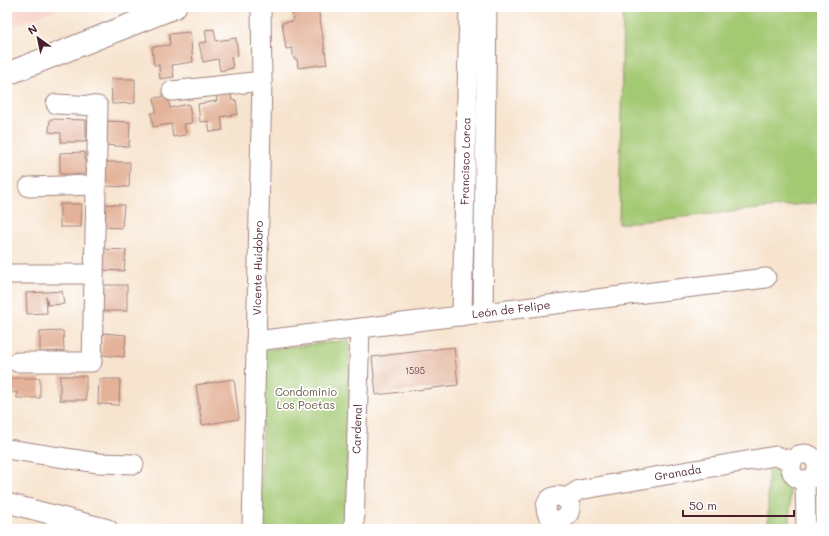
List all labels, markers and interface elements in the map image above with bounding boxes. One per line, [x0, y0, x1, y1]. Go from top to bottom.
north arrow [18, 18, 58, 58]
text: N [25, 21, 40, 38]
street label: Francisco Lorca [457, 117, 474, 205]
street label: Vicente Huidobro [249, 220, 266, 316]
street label: León de Felipe [471, 297, 551, 321]
house number: 1595 [405, 365, 425, 376]
park label: Condominio Los Poetas [275, 384, 338, 412]
street label: Cardenal [348, 404, 365, 454]
street label: Granada [653, 461, 703, 484]
scale bar [683, 492, 794, 518]
text: 50 m [689, 497, 717, 513]

